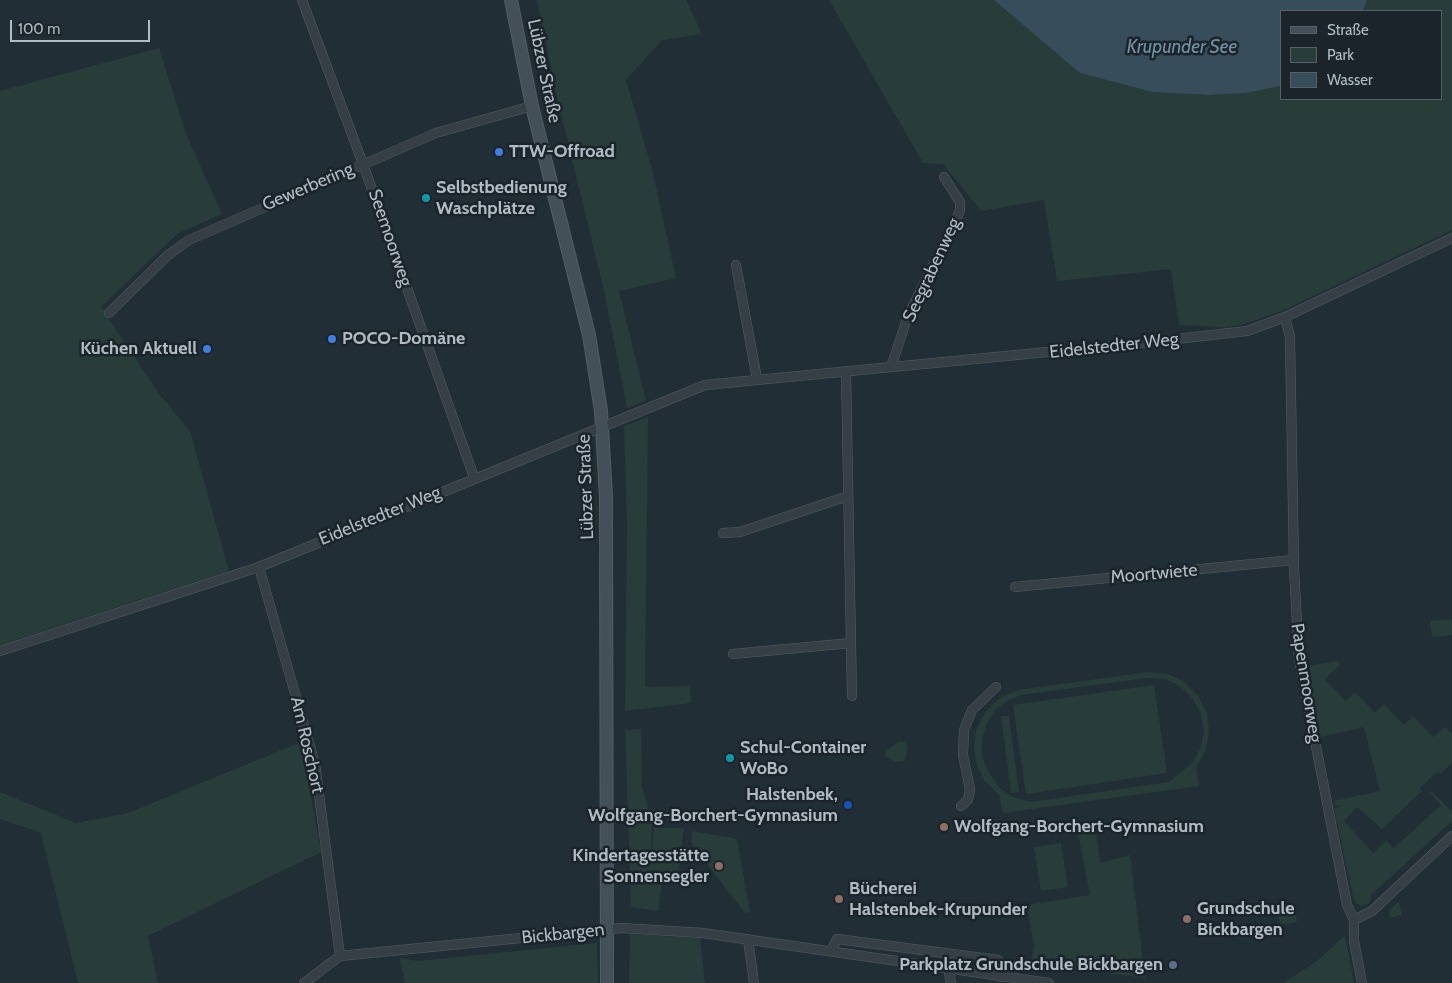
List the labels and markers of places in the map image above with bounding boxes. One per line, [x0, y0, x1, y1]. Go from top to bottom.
place label: TTW-Offroad [509, 141, 615, 163]
marker: TTW-Offroad [493, 146, 505, 158]
place label: Selbstbedienung Waschplätze [436, 177, 567, 220]
marker: Selbstbedienung Waschplätze [420, 192, 432, 204]
place label: POCO-Domäne [342, 328, 465, 350]
marker: POCO-Domäne [326, 333, 338, 345]
place label: Küchen Aktuell [80, 338, 197, 360]
marker: Küchen Aktuell [201, 343, 213, 355]
place label: Schul-Container WoBo [740, 737, 866, 780]
marker: Schul-Container WoBo [724, 752, 736, 764]
place label: Halstenbek, Wolfgang-Borchert-Gymnasium [588, 784, 838, 826]
marker: Halstenbek, Wolfgang-Borchert-Gymnasium [842, 799, 854, 811]
place label: Wolfgang-Borchert-Gymnasium [954, 816, 1204, 838]
marker: Wolfgang-Borchert-Gymnasium [938, 821, 950, 833]
place label: Kindertagesstätte Sonnensegler [572, 845, 709, 888]
marker: Kindertagesstätte Sonnensegler [713, 860, 725, 872]
place label: Bücherei Halstenbek-Krupunder [849, 878, 1027, 921]
marker: Bücherei Halstenbek-Krupunder [833, 893, 845, 905]
place label: Grundschule Bickbargen [1197, 898, 1294, 941]
marker: Grundschule Bickbargen [1181, 913, 1193, 925]
place label: Parkplatz Grundschule Bickbargen [899, 954, 1163, 976]
marker: Parkplatz Grundschule Bickbargen [1167, 959, 1179, 971]

